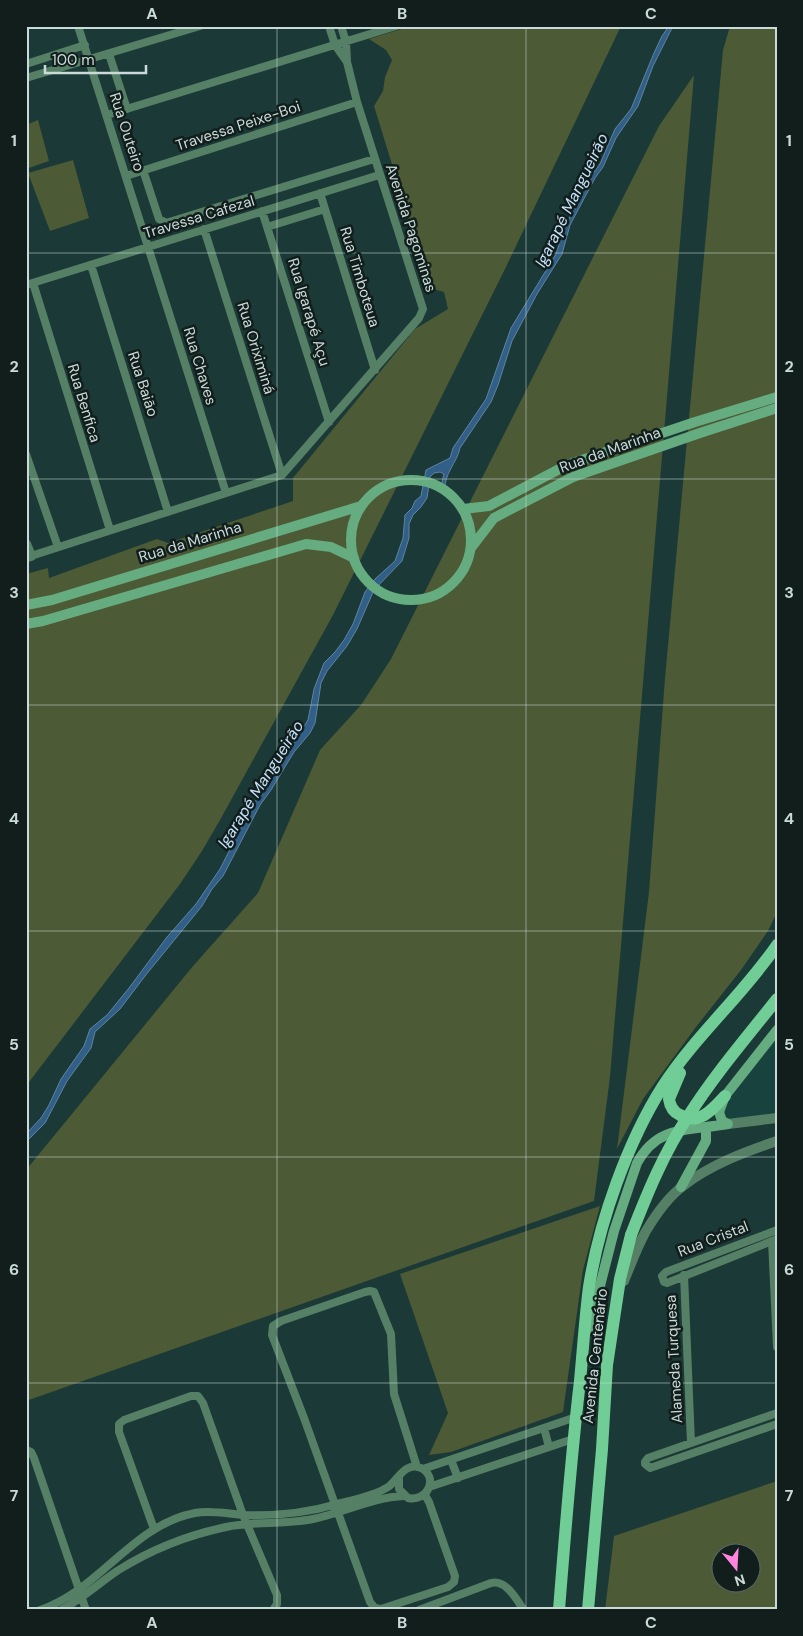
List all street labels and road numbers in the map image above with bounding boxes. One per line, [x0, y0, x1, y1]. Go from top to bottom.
street label: Rua Outeiro [105, 90, 149, 174]
street label: Travessa Peixe-Boi [173, 96, 303, 156]
street label: Avenida Pagominas [381, 161, 441, 295]
street label: Travessa Cafezal [141, 191, 257, 243]
street label: Rua Timboteua [335, 224, 385, 330]
street label: Rua Igarapé Açu [283, 256, 335, 368]
street label: Rua Oriximiná [233, 300, 279, 396]
street label: Rua Chaves [179, 325, 221, 407]
street label: Rua Baião [123, 349, 163, 419]
street label: Rua Benfica [63, 361, 105, 445]
street label: Rua da Marinha [557, 422, 663, 478]
street label: Rua da Marinha [136, 517, 244, 567]
street label: Rua Cristal [675, 1216, 751, 1262]
street label: Avenida Centenário [578, 1287, 612, 1425]
street label: Alameda Turquesa [661, 1294, 687, 1424]

